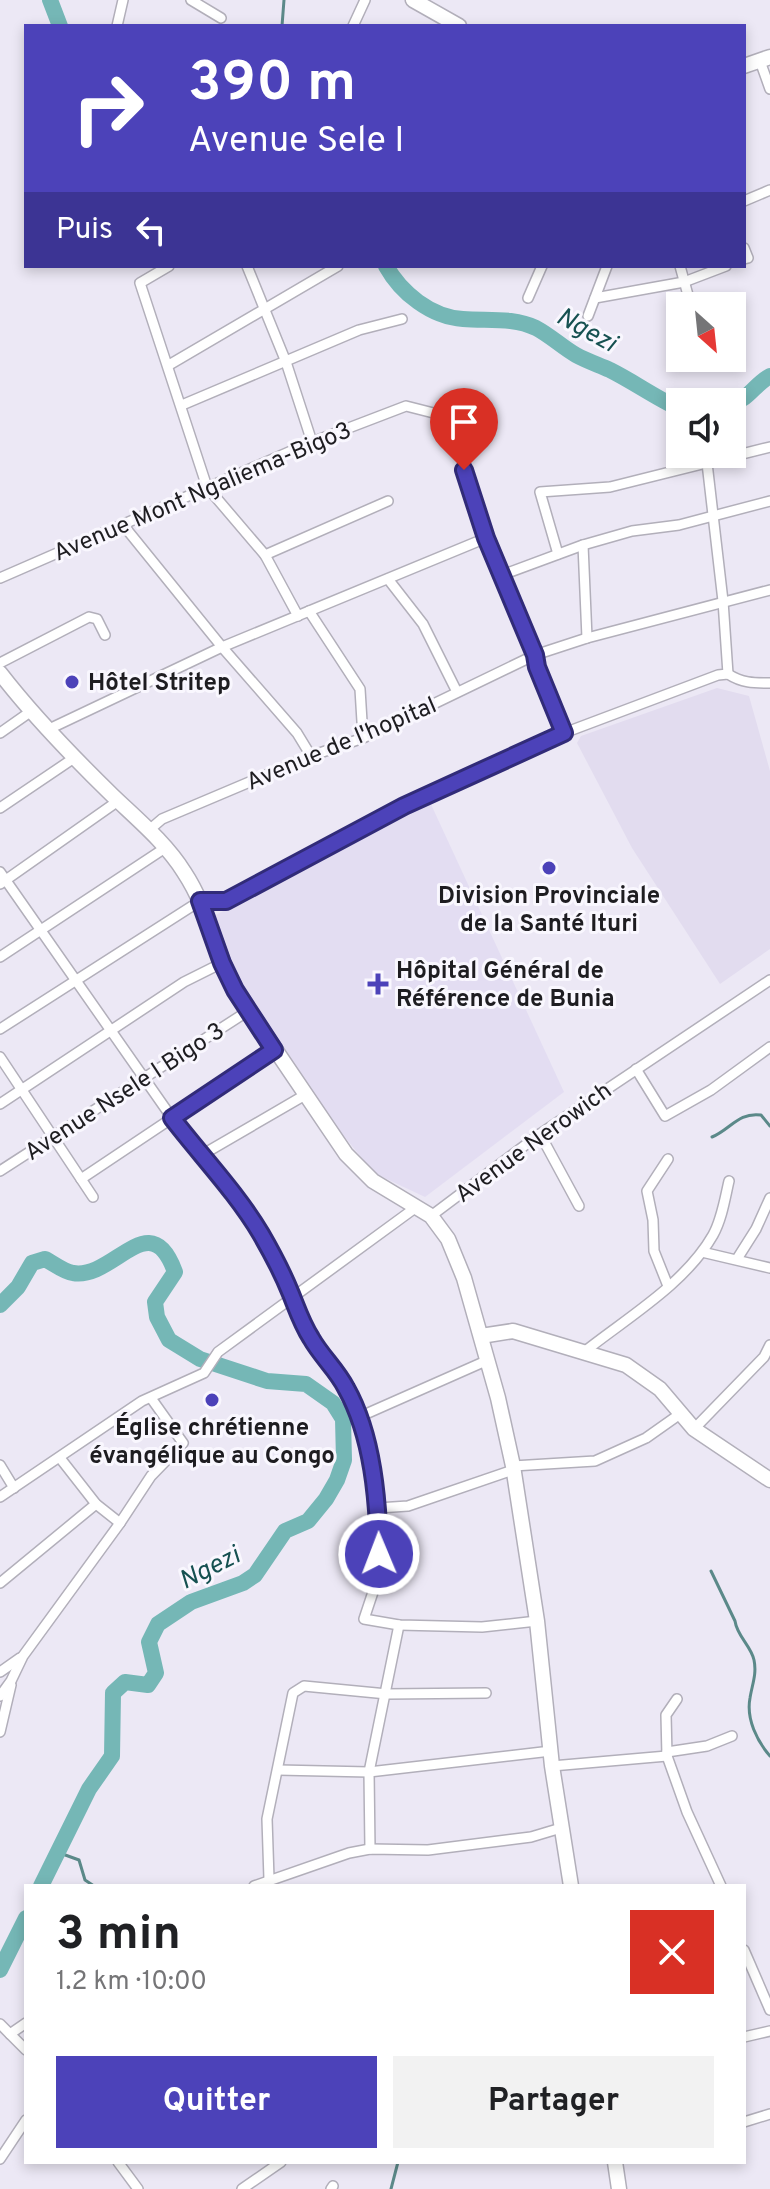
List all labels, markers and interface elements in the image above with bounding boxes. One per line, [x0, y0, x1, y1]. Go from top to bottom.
text: 390 m [188, 50, 356, 120]
icon: right [56, 56, 160, 160]
text: Avenue Sele I [188, 119, 405, 165]
icon: left [129, 208, 173, 252]
text: Puis [56, 212, 113, 249]
north arrow [666, 292, 746, 372]
map controls [666, 292, 746, 468]
water label: Ngezi [550, 301, 623, 362]
pin [430, 388, 498, 470]
button: sound [666, 388, 746, 468]
icon: arrive [442, 400, 486, 444]
street label: Avenue Mont Ngaliema-Bigo3 [49, 416, 356, 569]
place label: Hôtel Stritep [88, 669, 231, 699]
marker: Hôtel Stritep [63, 673, 81, 691]
street label: Avenue de l'hopital [242, 691, 441, 798]
marker: Division Provinciale de la Santé Ituri [540, 859, 558, 877]
place label: Division Provinciale de la Santé Ituri [438, 882, 660, 940]
place label: Hôpital Général de Référence de Bunia [396, 957, 615, 1015]
marker: Hôpital Général de Référence de Bunia [367, 973, 389, 995]
street label: Avenue Nsele I Bigo 3 [20, 1017, 231, 1169]
street label: Avenue Nerowich [450, 1077, 619, 1211]
marker: Église chrétienne évangélique au Congo [203, 1391, 221, 1409]
place label: Église chrétienne évangélique au Congo [89, 1412, 335, 1472]
position arrow [337, 1512, 421, 1596]
water label: Ngezi [174, 1539, 248, 1598]
text: 3 min [56, 1906, 181, 1966]
button: close [630, 1910, 714, 1994]
text: 1.2 km · 10:00 [56, 1966, 207, 1999]
button: Quitter [56, 2056, 377, 2148]
button: Partager [393, 2056, 714, 2148]

